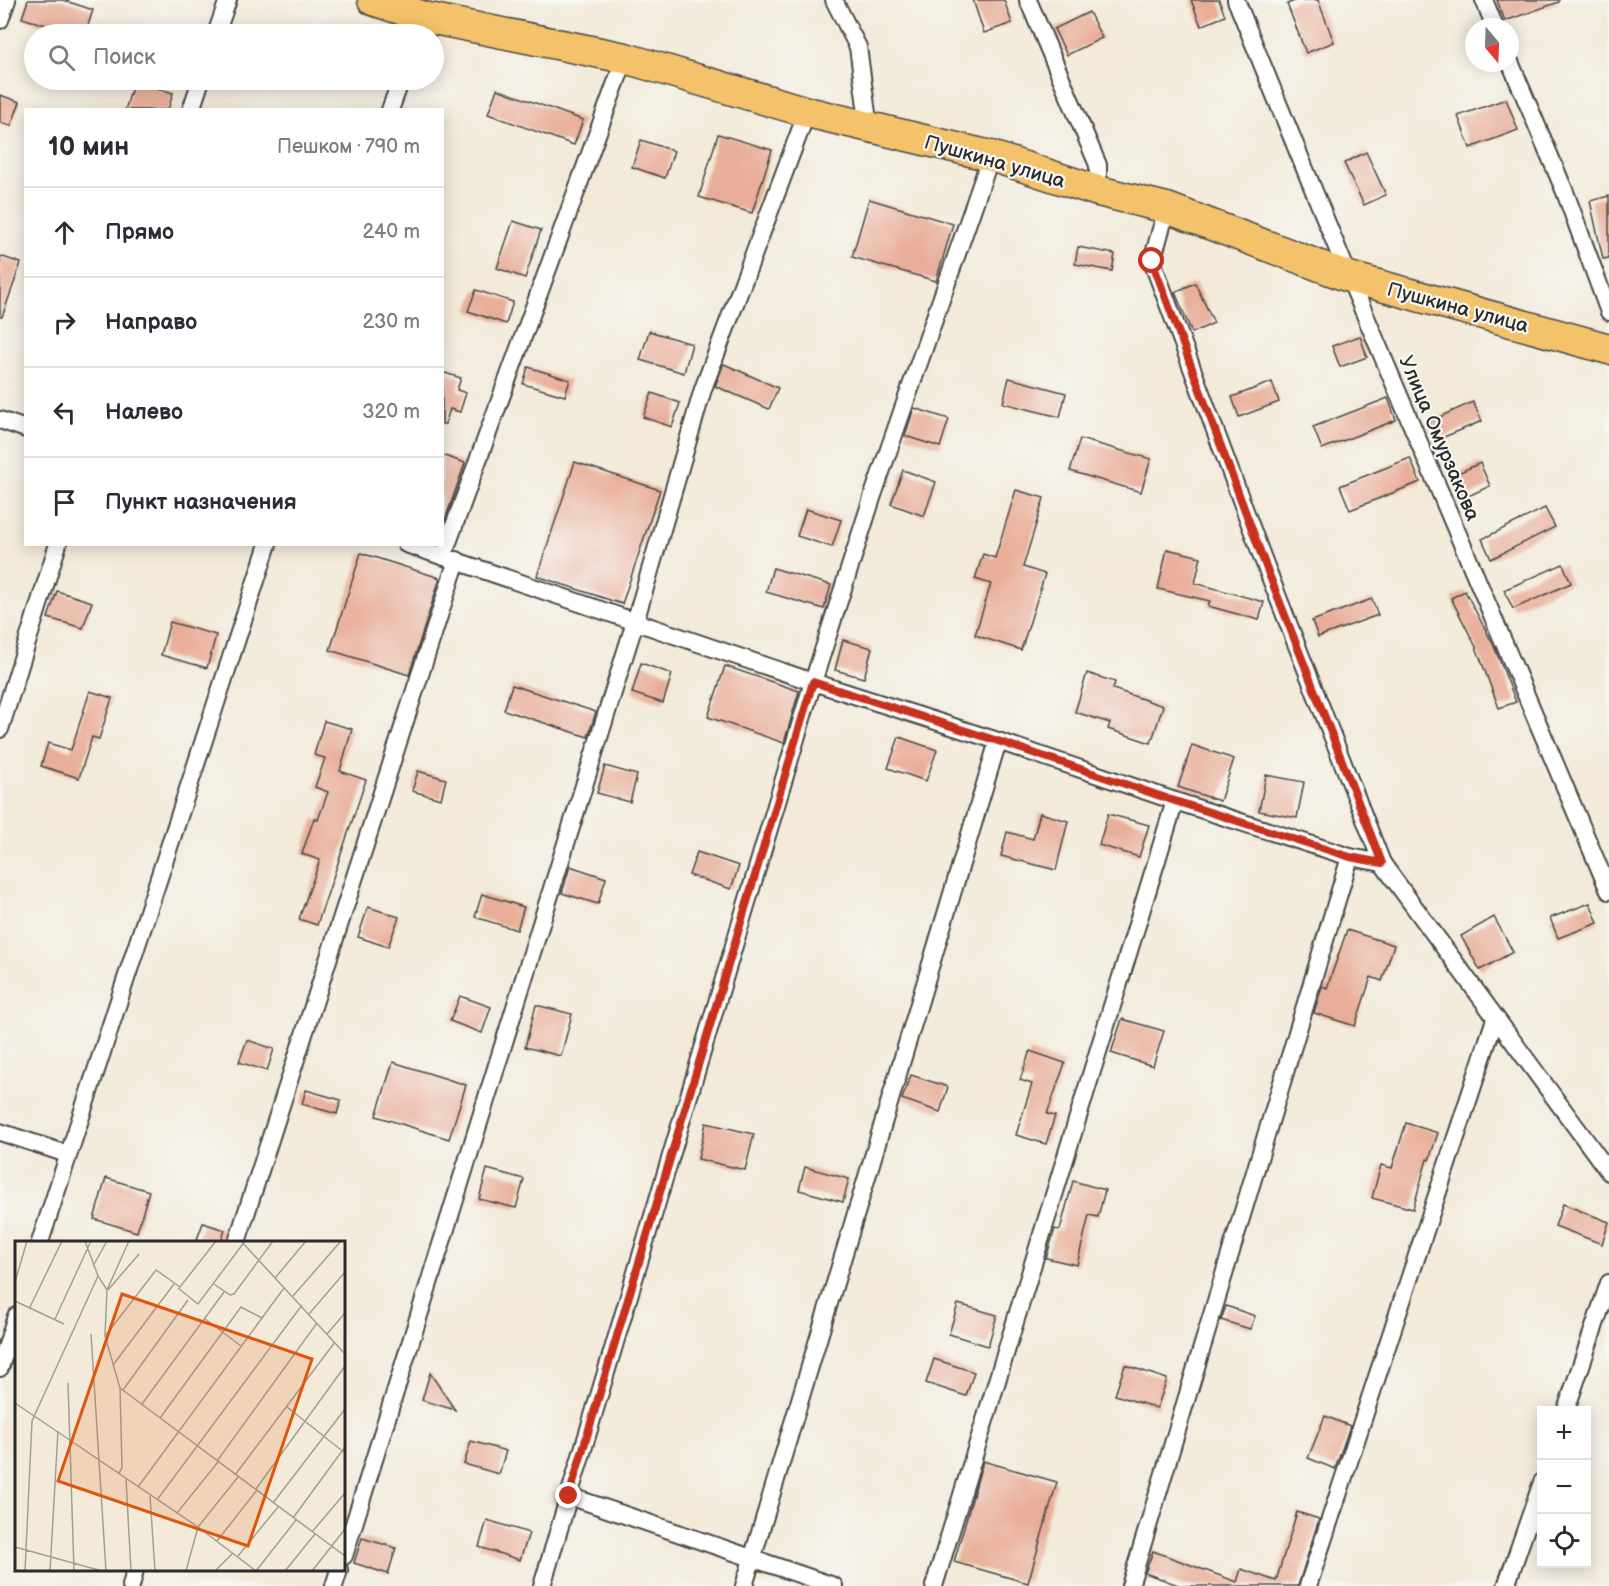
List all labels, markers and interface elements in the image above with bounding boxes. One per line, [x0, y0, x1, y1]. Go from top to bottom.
north arrow [1465, 18, 1519, 72]
search box [24, 24, 444, 90]
icon: search [45, 41, 78, 74]
text: Поиск [93, 44, 156, 71]
street label: Пушкина улица [922, 130, 1068, 194]
text: 10 мин [48, 132, 129, 163]
text: Пешком · 790 m [277, 135, 420, 159]
icon: ahead [48, 216, 81, 249]
text: Прямо [105, 219, 174, 246]
text: 240 m [363, 220, 420, 244]
route start [1138, 247, 1164, 273]
street label: Пушкина улица [1384, 278, 1531, 338]
icon: right [48, 306, 81, 339]
text: Направо [105, 309, 197, 336]
text: 230 m [363, 310, 420, 334]
street label: Улица Омурзакова [1393, 352, 1485, 525]
icon: left [48, 396, 81, 429]
text: Налево [105, 399, 183, 426]
text: 320 m [362, 400, 420, 424]
icon: arrive [48, 486, 81, 519]
text: Пункт назначения [105, 489, 297, 516]
inset map [15, 1241, 345, 1571]
map controls [1537, 1406, 1591, 1568]
button: + [1537, 1406, 1591, 1460]
button: − [1537, 1460, 1591, 1514]
route end [555, 1482, 581, 1508]
button: locate [1537, 1514, 1591, 1568]

